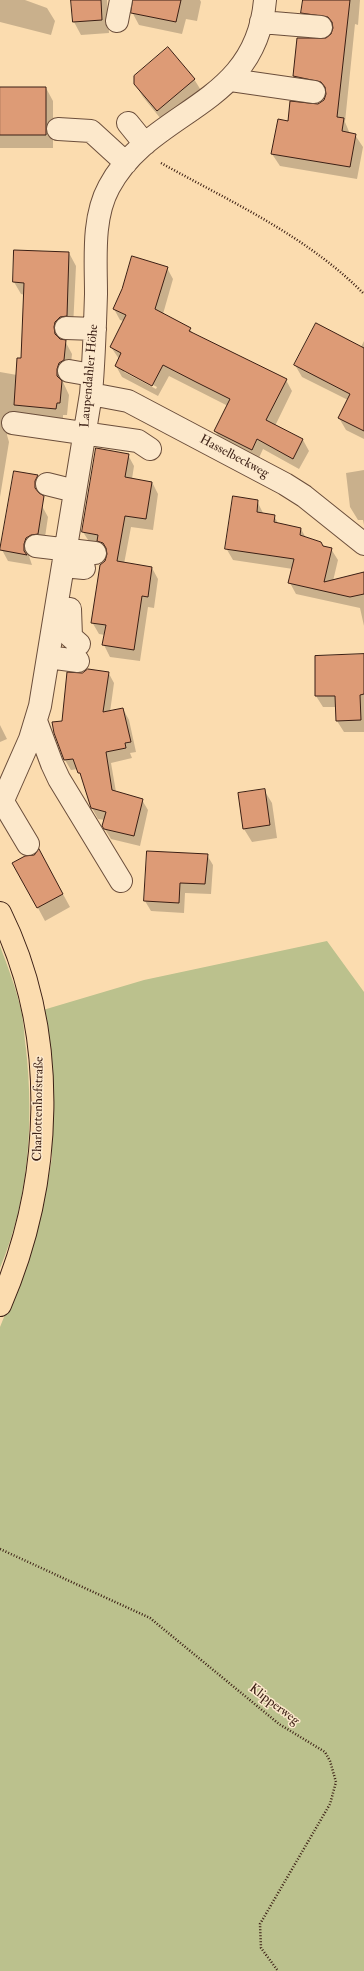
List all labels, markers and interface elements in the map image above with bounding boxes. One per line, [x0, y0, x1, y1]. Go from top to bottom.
street label: Laupendahler Höhe [78, 324, 102, 428]
street label: Hasselbeckweg [197, 432, 271, 482]
street label: Charlottenhofstraße [30, 1056, 48, 1162]
street label: Klipperweg [246, 1681, 302, 1729]

